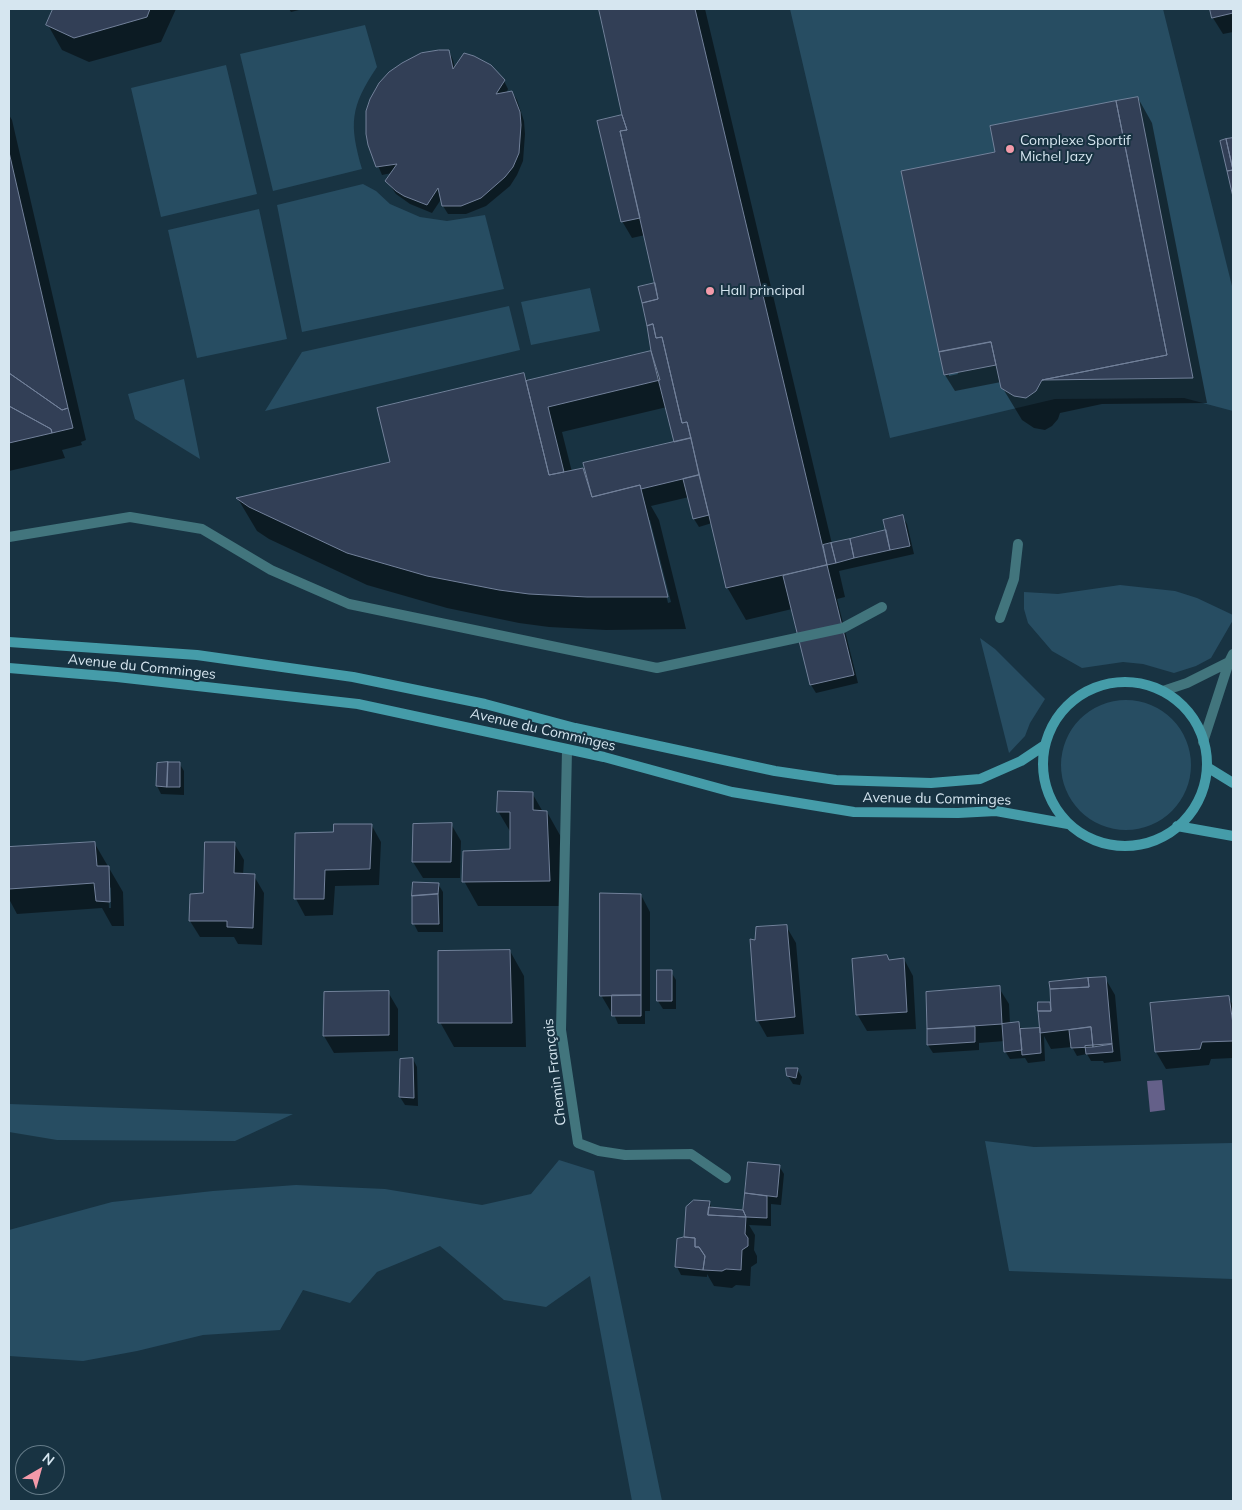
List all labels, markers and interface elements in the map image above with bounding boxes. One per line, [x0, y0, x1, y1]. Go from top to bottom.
place label: Complexe Sportif Michel Jazy [1020, 133, 1131, 166]
marker: Complexe Sportif Michel Jazy [1004, 143, 1016, 155]
place label: Hall principal [720, 283, 805, 299]
marker: Hall principal [704, 285, 716, 297]
street label: Avenue du Comminges [67, 651, 217, 683]
street label: Avenue du Comminges [469, 705, 617, 755]
street label: Avenue du Comminges [862, 789, 1012, 809]
street label: Chemin Français [540, 1017, 570, 1127]
north arrow [15, 1445, 65, 1495]
text: N [39, 1449, 58, 1469]

